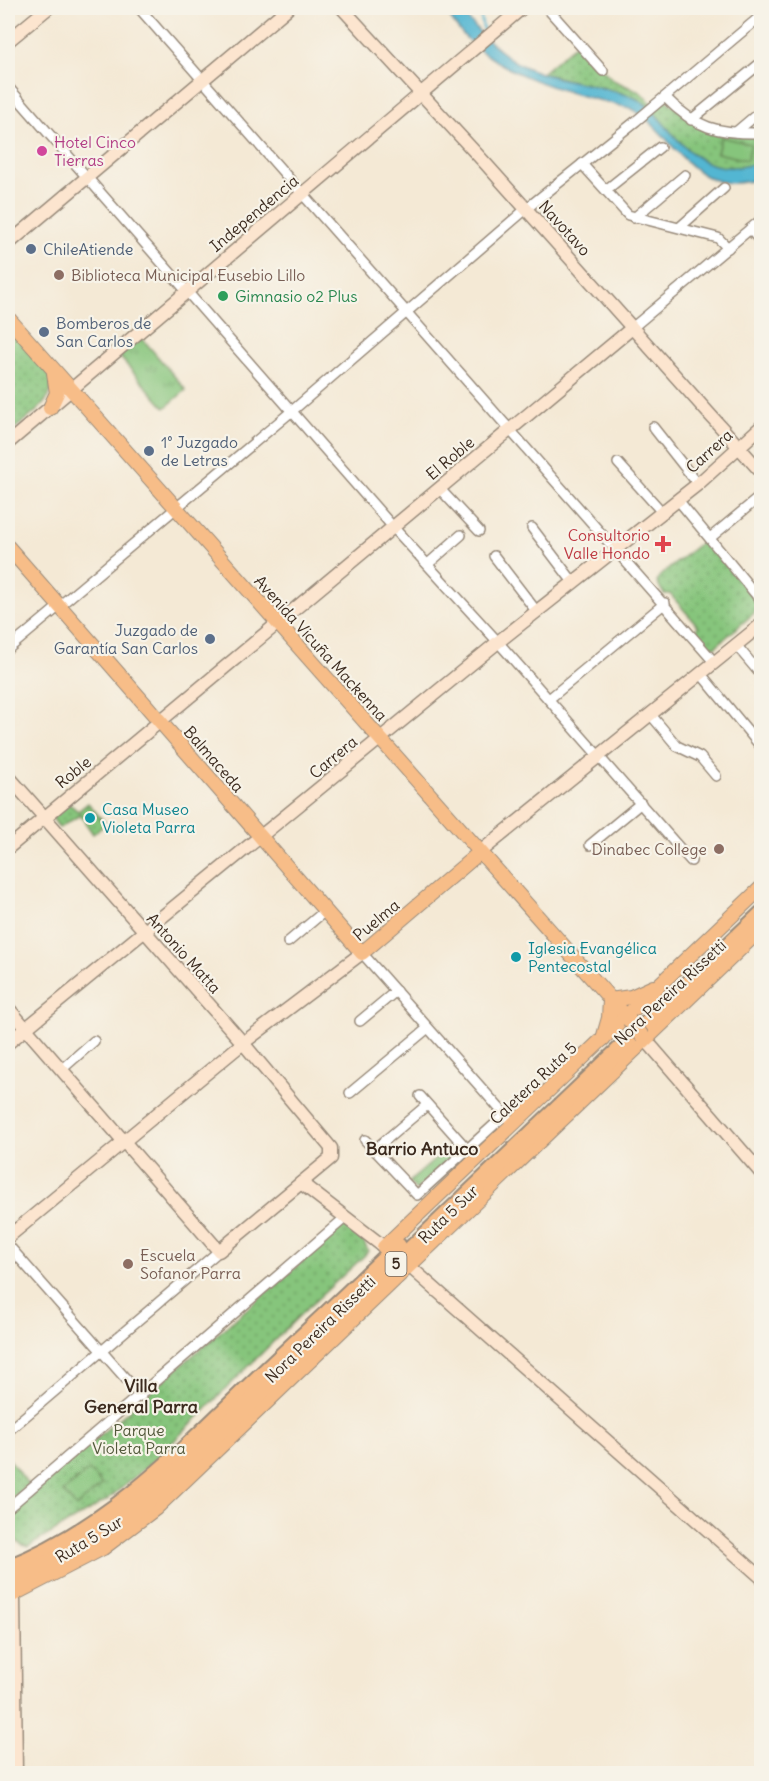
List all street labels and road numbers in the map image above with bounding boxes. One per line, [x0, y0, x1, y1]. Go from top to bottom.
street label: Independencia [206, 170, 302, 256]
street label: Navotavo [535, 196, 595, 260]
street label: Carrera [681, 425, 737, 477]
street label: El Roble [422, 432, 478, 484]
street label: Avenida Vicuña Mackenna [250, 571, 392, 725]
street label: Balmaceda [180, 722, 248, 796]
street label: Carrera [305, 731, 361, 783]
street label: Roble [51, 752, 95, 792]
street label: Puelma [349, 895, 403, 945]
street label: Antonio Matta [143, 909, 225, 997]
street label: Nora Pereira Rissetti [610, 935, 730, 1049]
street label: Caletera Ruta 5 [485, 1038, 581, 1128]
street label: Ruta 5 Sur [414, 1180, 482, 1247]
road number: 5 [386, 1252, 406, 1276]
street label: Nora Pereira Rissetti [261, 1271, 379, 1387]
street label: Ruta 5 Sur [51, 1511, 127, 1567]

